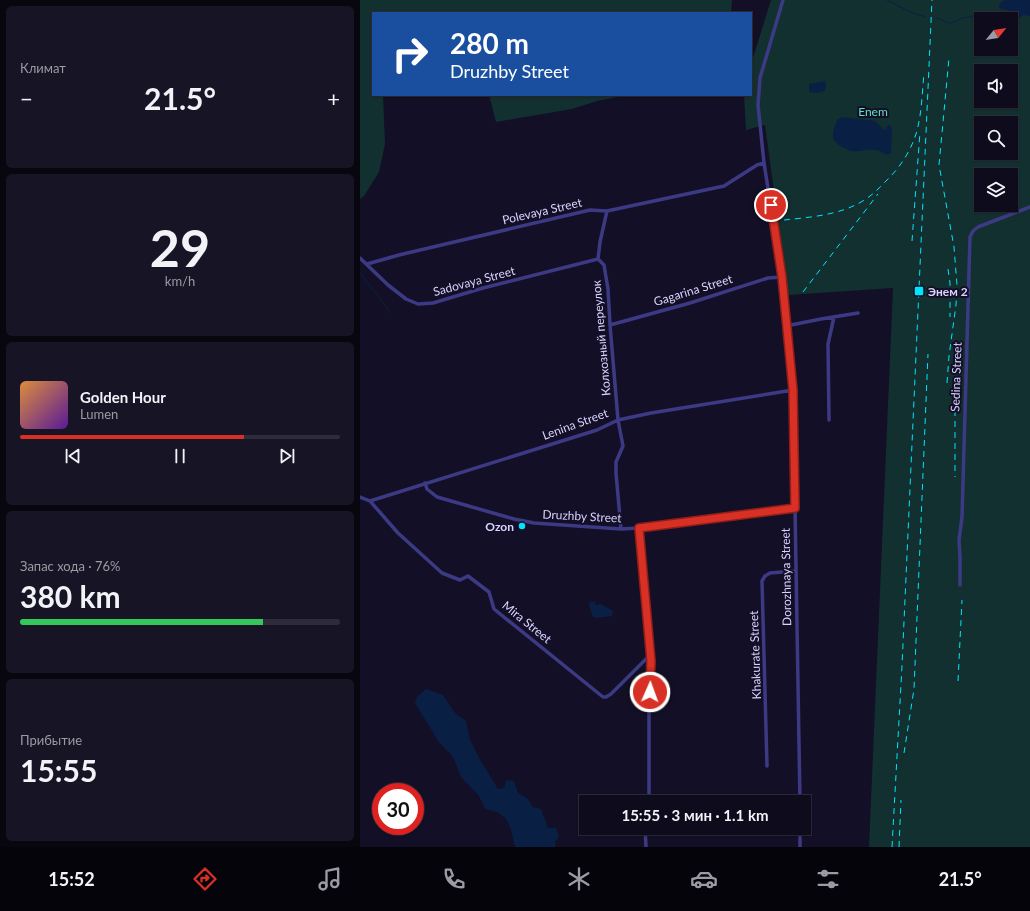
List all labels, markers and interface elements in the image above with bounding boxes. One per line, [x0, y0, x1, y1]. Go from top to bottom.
north arrow [974, 12, 1018, 56]
map controls [974, 12, 1018, 212]
text: 280 m [450, 26, 529, 60]
icon: right [384, 28, 436, 80]
text: Климат [20, 60, 66, 76]
text: Druzhby Street [450, 60, 569, 82]
button: sound [974, 64, 1018, 108]
text: 21.5° [144, 80, 216, 116]
text: − [20, 85, 33, 112]
text: + [327, 85, 340, 112]
park label: Enem [858, 104, 888, 119]
button: search [974, 116, 1018, 160]
button: layers [974, 168, 1018, 212]
pin [754, 188, 788, 222]
street label: Polevaya Street [501, 194, 584, 227]
icon: arrive [760, 194, 782, 216]
text: 29 [150, 216, 210, 278]
street label: Sadovaya Street [431, 263, 517, 299]
street label: Gagarina Street [652, 271, 735, 309]
text: km/h [165, 273, 195, 289]
street label: Колхозный переулок [588, 279, 614, 396]
place label: Энем 2 [928, 284, 968, 299]
marker: Энем 2 [913, 285, 925, 297]
street label: Sedina Street [947, 341, 965, 412]
text: Golden Hour [80, 388, 166, 406]
street label: Lenina Street [540, 405, 611, 443]
text: Lumen [80, 406, 118, 422]
icon: previous [62, 445, 84, 467]
icon: pause [169, 445, 191, 467]
icon: next [276, 445, 298, 467]
street label: Druzhby Street [542, 506, 623, 526]
place label: Ozon [485, 519, 514, 534]
marker: Ozon [517, 521, 527, 531]
street label: Dorozhnaya Street [778, 527, 794, 626]
text: Запас хода · 76% [20, 558, 121, 574]
text: 380 km [20, 578, 121, 614]
street label: Mira Street [499, 598, 555, 647]
street label: Khakurate Street [746, 610, 764, 700]
position arrow [629, 671, 671, 713]
text: Прибытие [20, 732, 82, 748]
text: 15:55 [20, 752, 97, 788]
speed limit sign: 30 [372, 783, 424, 835]
text: 15:55 · 3 мин · 1.1 km [621, 806, 769, 824]
icon: directions [191, 865, 219, 893]
icon: music [316, 865, 344, 893]
icon: phone [440, 865, 468, 893]
icon: climate [565, 865, 593, 893]
icon: car [690, 865, 718, 893]
icon: filters [814, 865, 842, 893]
text: 15:52 [48, 868, 95, 890]
text: 21.5° [939, 868, 982, 890]

